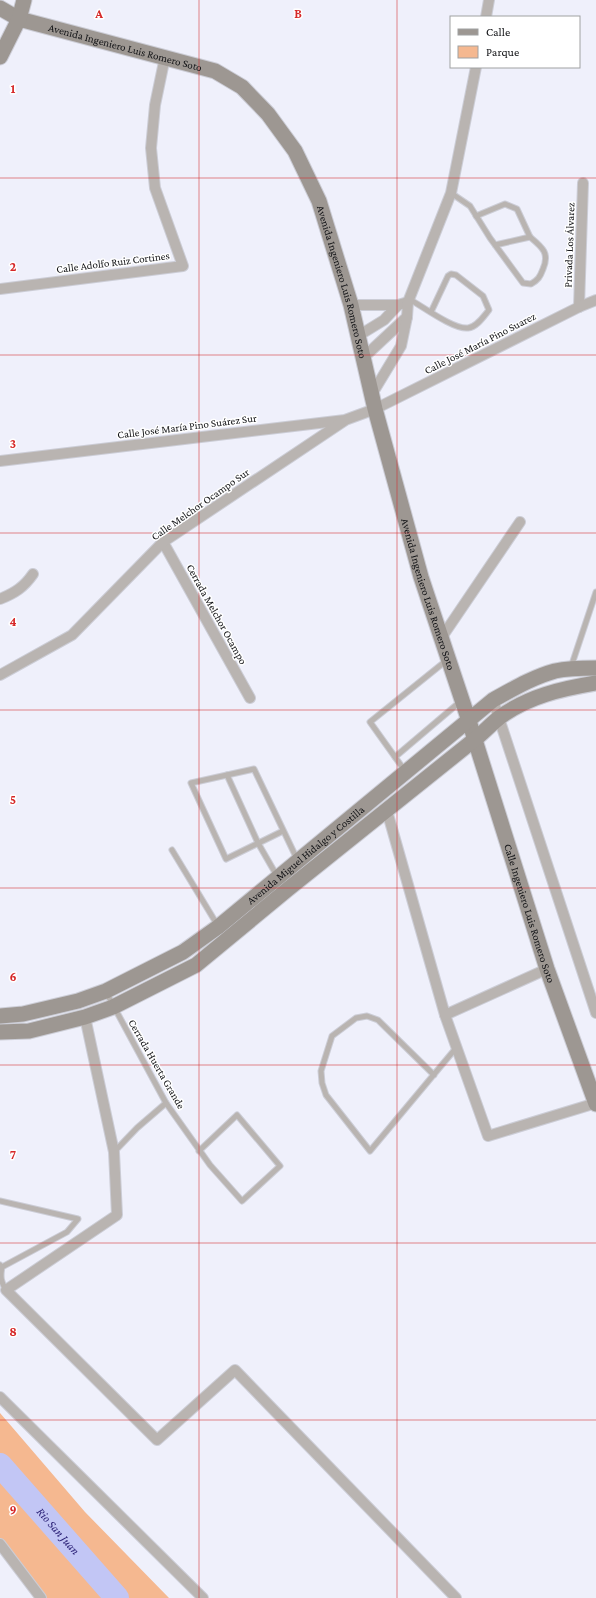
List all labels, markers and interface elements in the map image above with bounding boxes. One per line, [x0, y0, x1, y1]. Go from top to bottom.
text: A [94, 6, 103, 21]
text: B [294, 6, 302, 21]
legend [450, 16, 580, 68]
street label: Avenida Ingeniero Luis Romero Soto [47, 21, 204, 73]
text: Calle [486, 25, 510, 39]
text: Parque [486, 45, 519, 59]
text: 1 [11, 81, 16, 96]
street label: Privada Los Álvarez [562, 202, 576, 288]
street label: Avenida Ingeniero Luis Romero Soto [315, 204, 369, 360]
street label: Calle Adolfo Ruiz Cortines [56, 249, 170, 275]
text: 2 [10, 259, 17, 274]
street label: Calle José María Pino Suarez [422, 310, 538, 377]
street label: Calle José María Pino Suárez Sur [117, 411, 258, 441]
text: 3 [10, 436, 16, 451]
street label: Calle Melchor Ocampo Sur [149, 465, 252, 543]
street label: Avenida Ingeniero Luis Romero Soto [399, 517, 458, 672]
street label: Cerrada Melchor Ocampo [184, 562, 250, 667]
text: 4 [9, 614, 17, 629]
text: 5 [10, 792, 16, 807]
street label: Avenida Miguel Hidalgo y Costilla [244, 803, 366, 907]
street label: Calle Ingeniero Luis Romero Soto [502, 842, 558, 985]
text: 6 [9, 969, 17, 984]
street label: Cerrada Huerta Grande [126, 1017, 188, 1111]
text: 7 [10, 1147, 16, 1162]
text: 8 [9, 1324, 17, 1339]
text: 9 [9, 1502, 17, 1517]
water label: Rio San Juan [34, 1505, 83, 1558]

